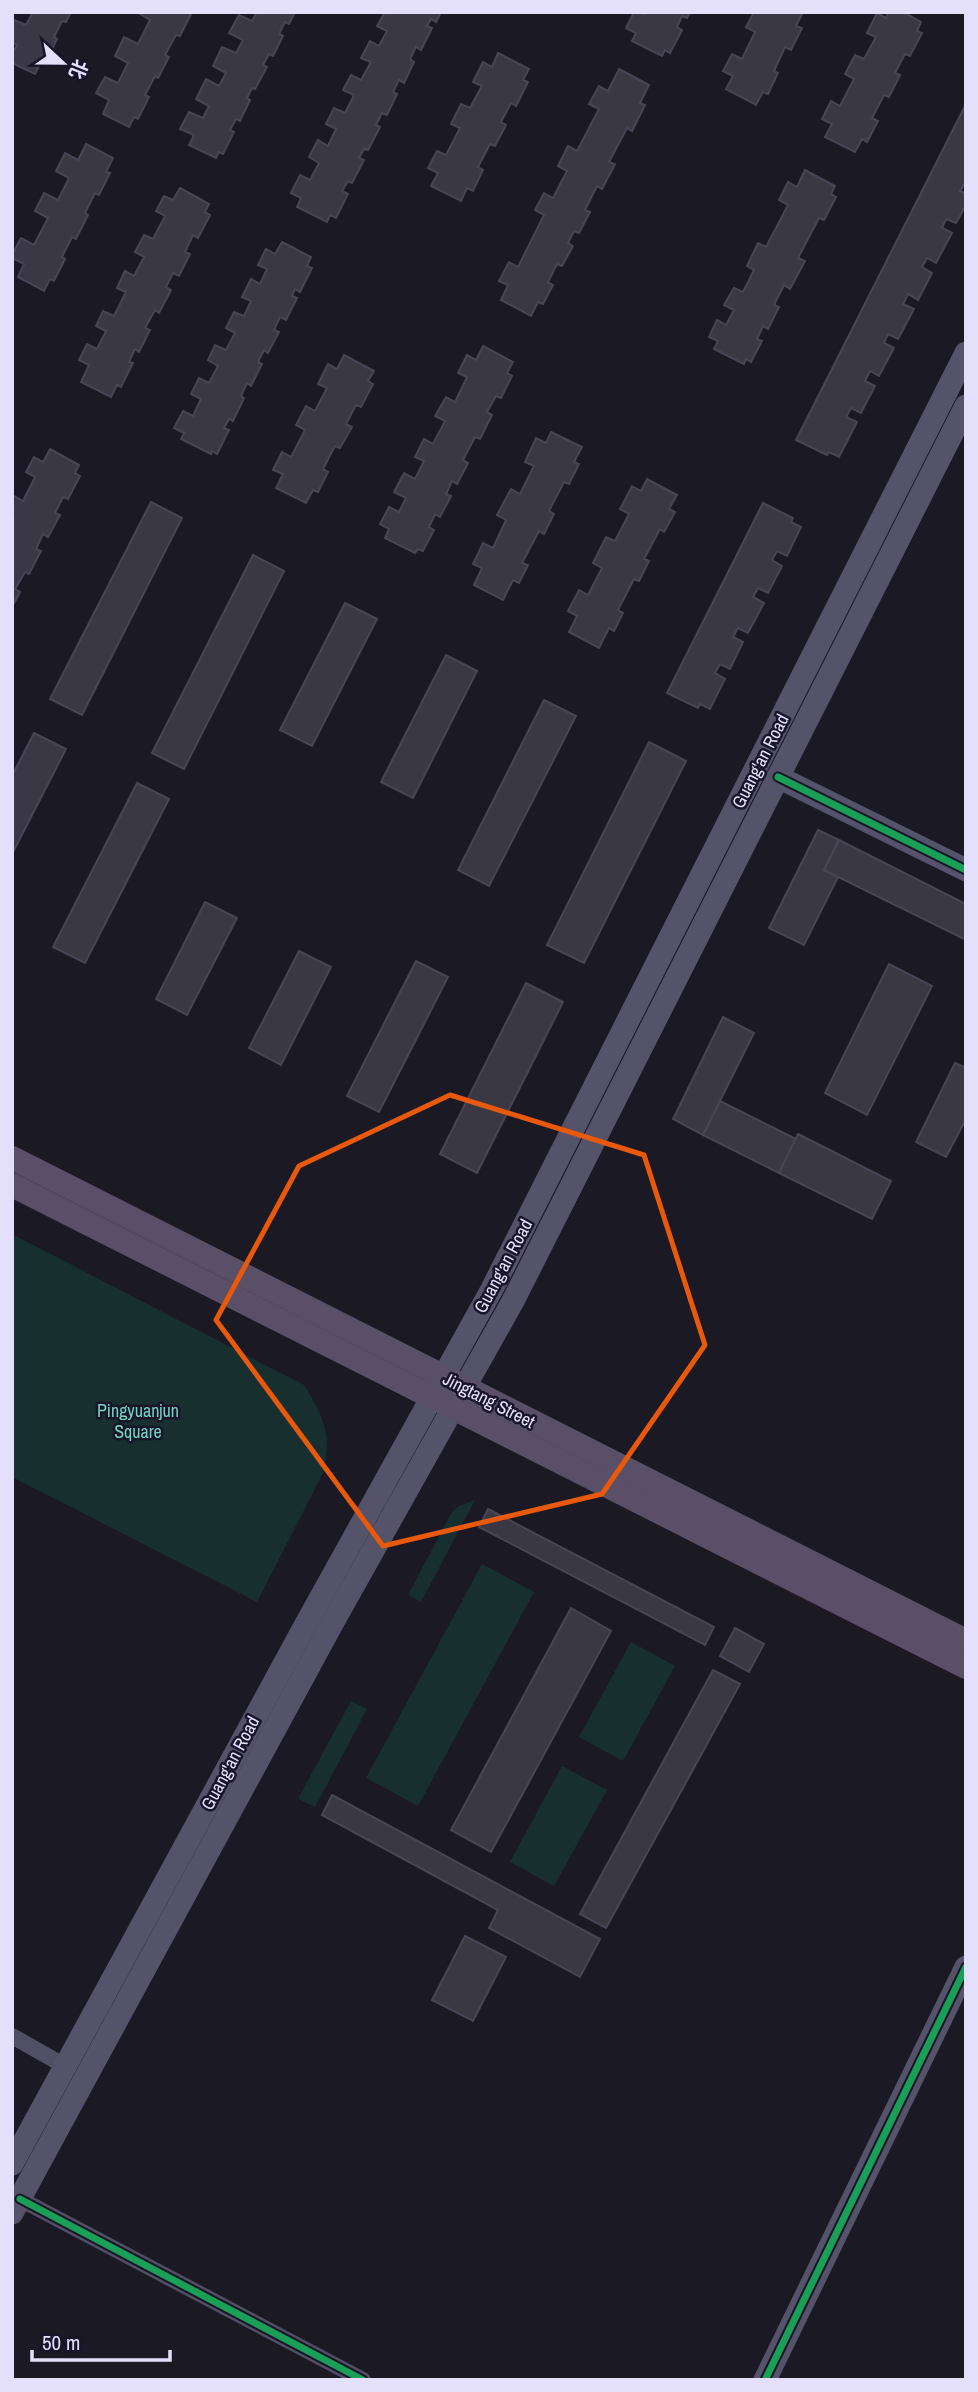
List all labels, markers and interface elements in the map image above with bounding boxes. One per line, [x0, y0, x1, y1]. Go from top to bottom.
north arrow [28, 28, 98, 98]
text: 北 [63, 56, 94, 83]
street label: Guang'an Road [725, 709, 795, 813]
street label: Guang'an Road [468, 1215, 538, 1317]
street label: Jingtang Street [439, 1366, 539, 1434]
park label: Pingyuanjun Square [97, 1398, 179, 1444]
street label: Guang'an Road [195, 1712, 265, 1814]
scale bar [32, 2318, 170, 2362]
text: 50 m [42, 2328, 80, 2357]

